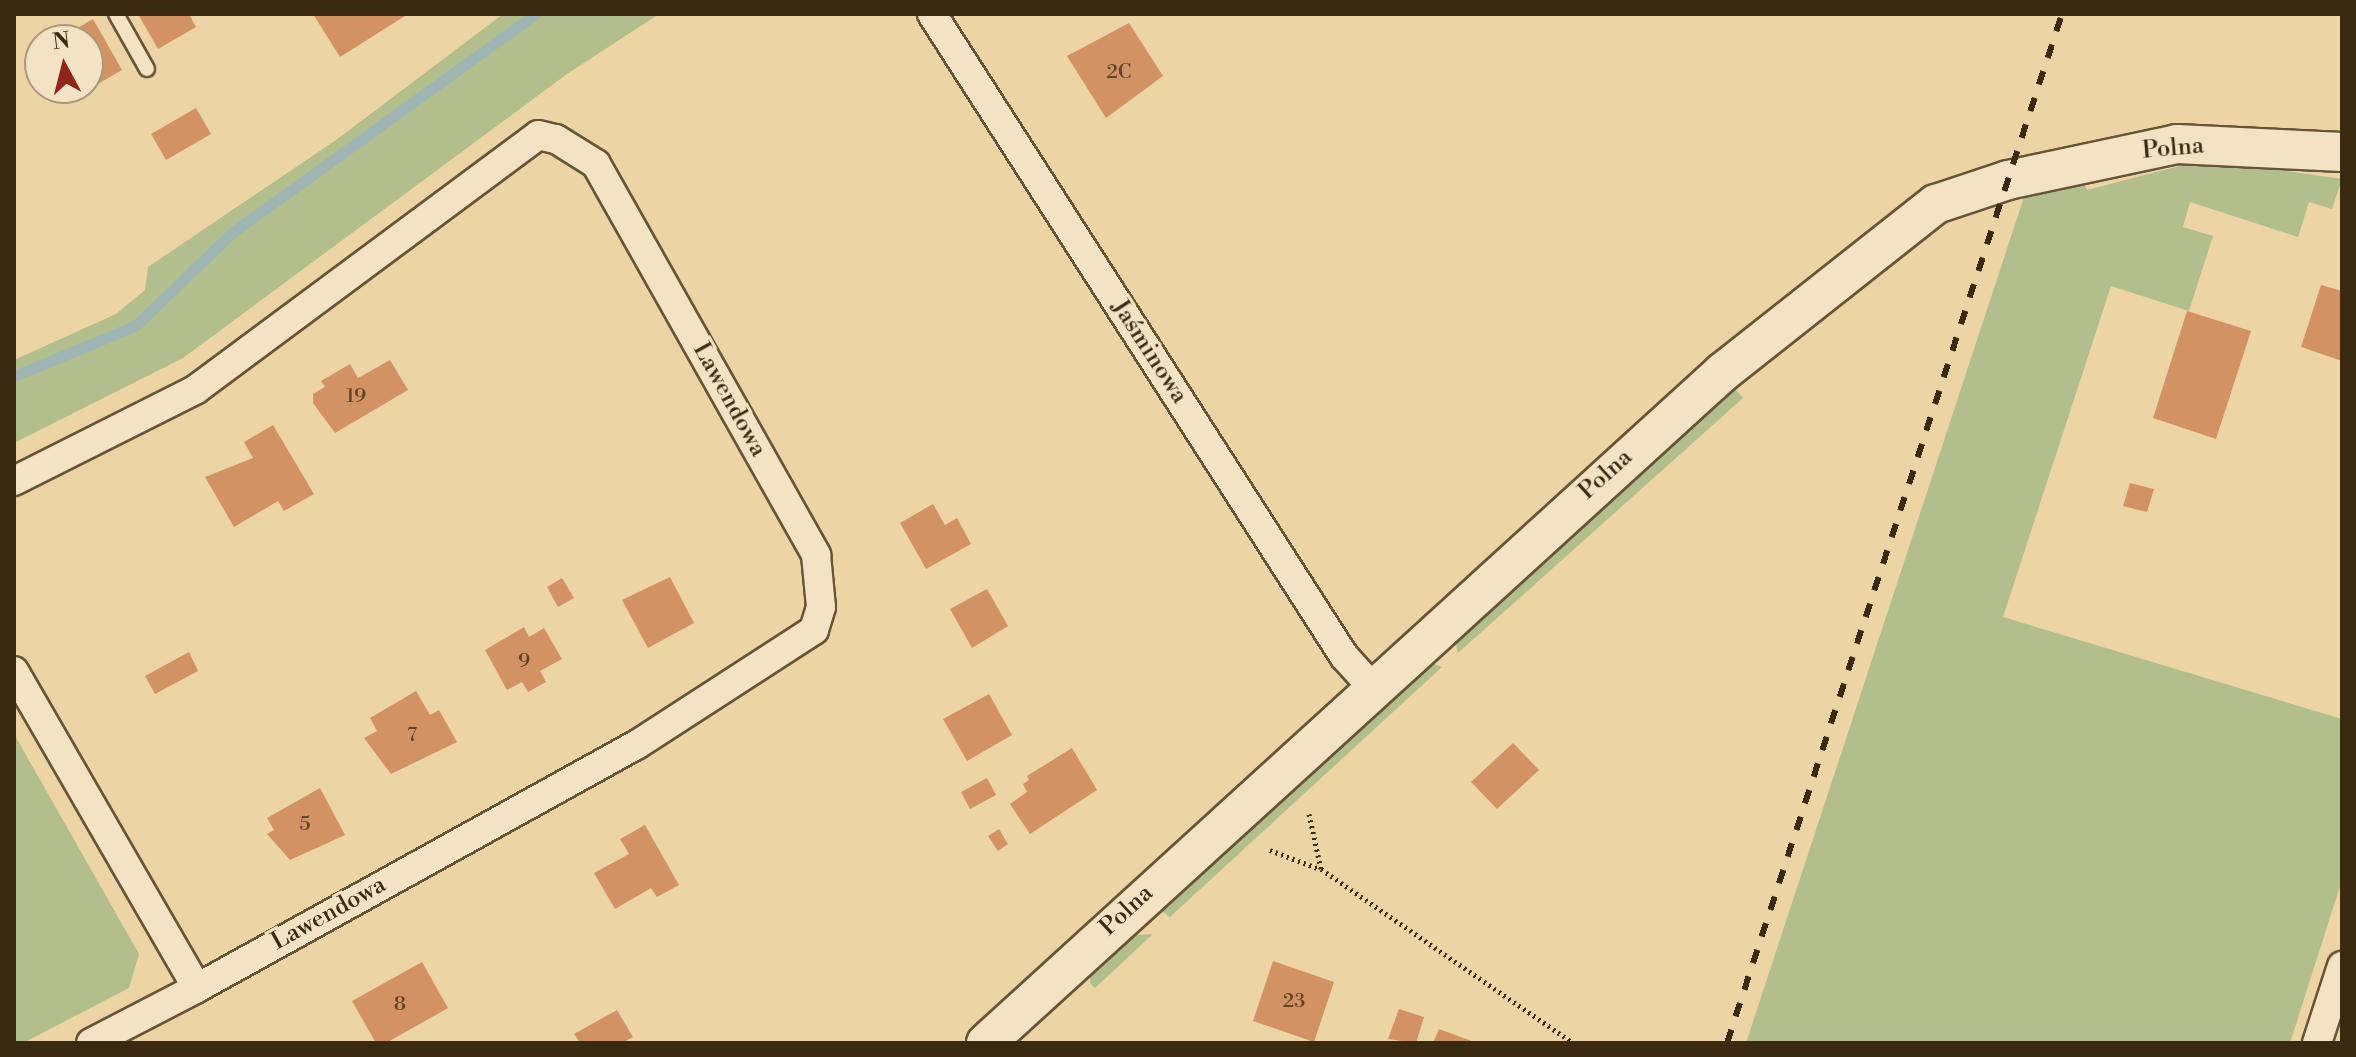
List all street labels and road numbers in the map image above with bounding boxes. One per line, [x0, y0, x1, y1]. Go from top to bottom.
street label: Polna [2141, 132, 2205, 166]
street label: Jaśminowa [1105, 295, 1193, 409]
street label: Lawendowa [686, 338, 772, 462]
street label: Polna [1573, 444, 1639, 506]
street label: Lawendowa [267, 871, 391, 957]
street label: Polna [1095, 879, 1159, 943]

